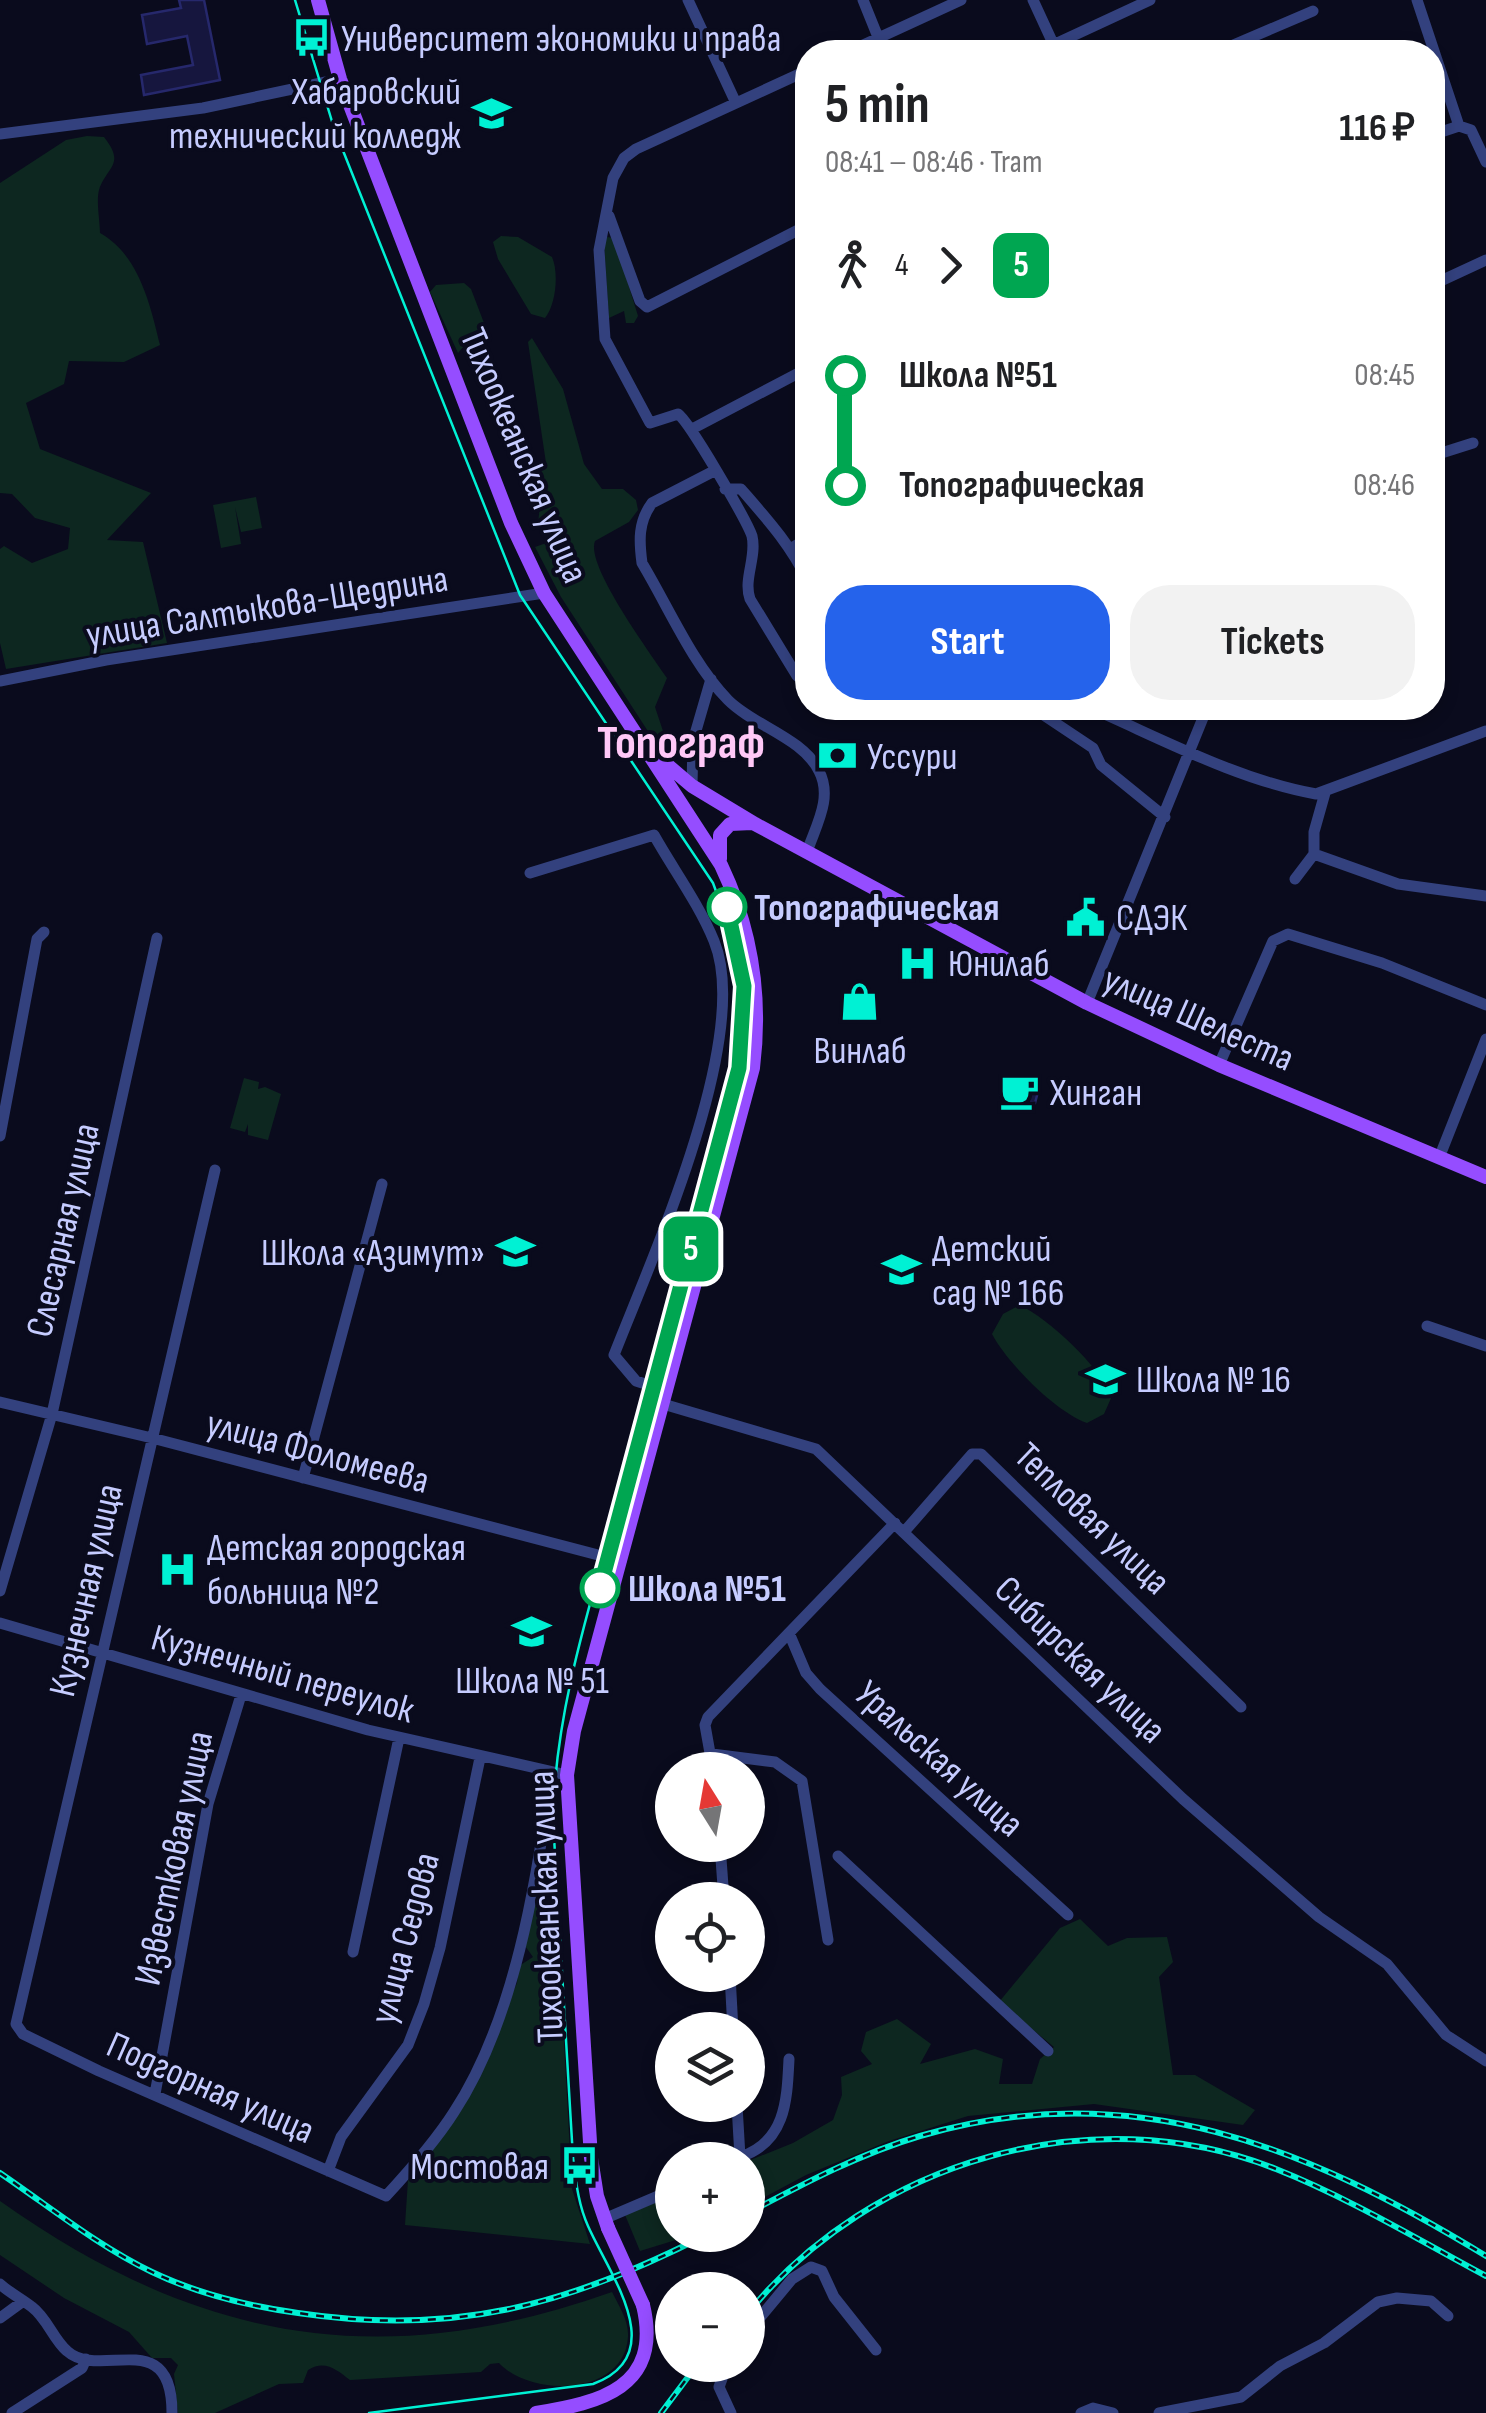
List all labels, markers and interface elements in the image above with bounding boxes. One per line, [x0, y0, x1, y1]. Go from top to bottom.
bus stop icon: Университет экономики и права [290, 17, 332, 59]
place label: Университет экономики и права [341, 17, 781, 62]
place label: Хабаровский технический колледж [169, 70, 462, 159]
text: 5 min [825, 72, 930, 139]
school or university icon: Хабаровский технический колледж [470, 92, 512, 134]
text: 116 ₽ [1339, 106, 1415, 151]
text: 08:41 – 08:46 · Tram [825, 143, 1042, 182]
icon: walk [825, 238, 880, 293]
icon: forward [923, 238, 978, 293]
text: 5 [1013, 244, 1029, 287]
text: 4 [895, 246, 908, 285]
street label: Тихоокеанская улица [450, 321, 598, 590]
text: Школа №51 [899, 353, 1057, 398]
text: 08:45 [1354, 356, 1415, 395]
text: Топографическая [899, 463, 1144, 508]
text: 08:46 [1353, 466, 1415, 505]
street label: улица Салтыкова-Щедрина [83, 557, 451, 658]
button: Start [825, 585, 1110, 700]
button: Tickets [1130, 585, 1415, 700]
district label: Топограф [597, 715, 765, 772]
bank icon: Уссури [816, 735, 858, 777]
place label: Уссури [867, 735, 957, 780]
place label: Топографическая [754, 886, 999, 931]
marker: Топографическая [708, 888, 746, 926]
public building icon: СДЭК [1065, 896, 1107, 938]
place label: СДЭК [1116, 896, 1187, 941]
hospital icon: Юнилаб [897, 942, 939, 984]
place label: Юнилаб [948, 942, 1050, 987]
street label: улица Шелеста [1096, 957, 1301, 1081]
shop icon: Винлаб [839, 980, 881, 1022]
place label: Винлаб [813, 1029, 907, 1074]
cafe icon: Хинган [999, 1071, 1041, 1113]
place label: Хинган [1049, 1071, 1142, 1116]
street label: Слесарная улица [17, 1119, 110, 1341]
line badge: 5 [658, 1216, 724, 1282]
place label: Детский сад № 166 [932, 1227, 1064, 1316]
text: 5 [683, 1228, 699, 1271]
place label: Школа «Азимут» [261, 1231, 485, 1276]
school or university icon: Школа «Азимут» [494, 1231, 536, 1273]
school or university icon: Детский сад № 166 [881, 1249, 923, 1291]
school or university icon: Школа № 16 [1085, 1358, 1127, 1400]
place label: Школа № 16 [1136, 1358, 1291, 1403]
street label: улица Фоломеева [201, 1401, 434, 1504]
street label: Тепловая улица [1005, 1434, 1179, 1604]
street label: Кузнечная улица [40, 1480, 133, 1701]
place label: Детская городская больница №2 [207, 1526, 466, 1615]
hospital icon: Детская городская больница №2 [156, 1548, 198, 1590]
place label: Школа №51 [628, 1567, 786, 1612]
street label: Сибирская улица [985, 1567, 1175, 1753]
marker: Школа №51 [581, 1569, 619, 1607]
school or university icon: Школа № 51 [511, 1610, 553, 1652]
street label: Кузнечный переулок [146, 1615, 420, 1734]
place label: Школа № 51 [455, 1659, 609, 1704]
street label: Уральская улица [845, 1672, 1033, 1847]
street label: Известковая улица [126, 1727, 223, 1989]
north arrow [655, 1752, 765, 1862]
map controls [655, 1752, 765, 2382]
street label: Тихоокеанская улица [519, 1770, 574, 2044]
street label: улица Седова [361, 1848, 450, 2029]
button: locate [655, 1882, 765, 1992]
button: layers [655, 2012, 765, 2122]
street label: Подгорная улица [100, 2023, 321, 2154]
button: + [655, 2142, 765, 2252]
place label: Мостовая [410, 2145, 549, 2190]
bus stop icon: Мостовая [558, 2145, 600, 2187]
button: − [655, 2272, 765, 2382]

